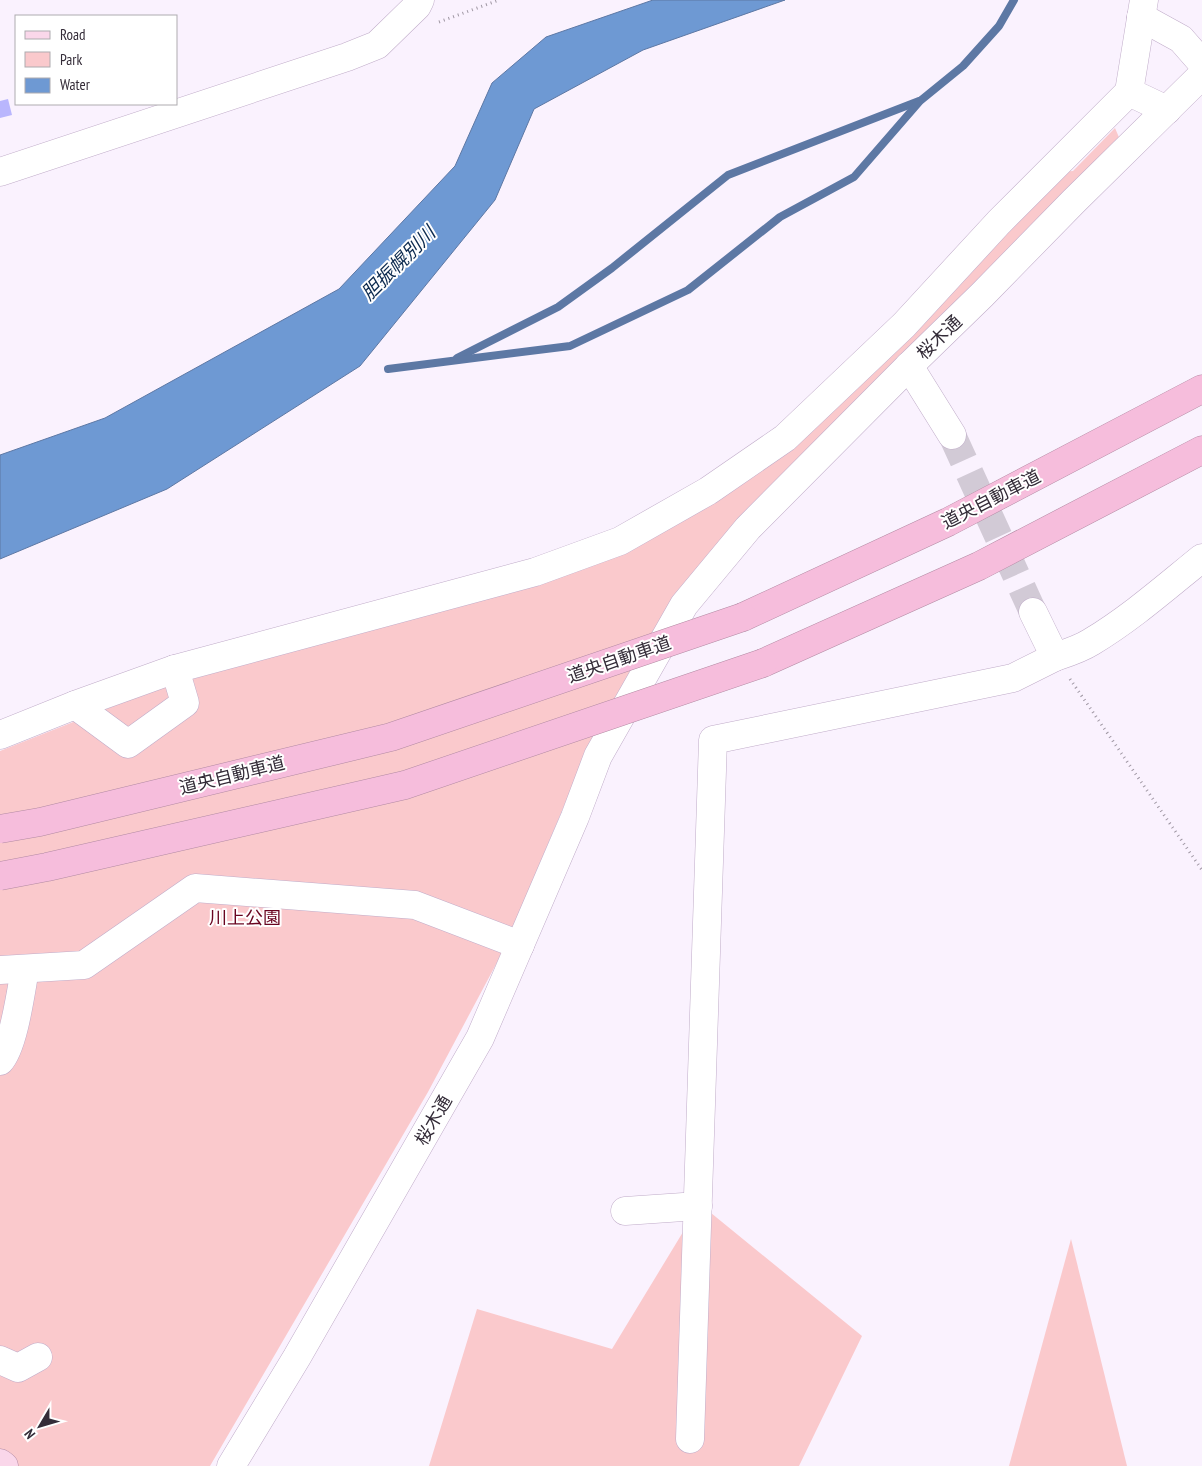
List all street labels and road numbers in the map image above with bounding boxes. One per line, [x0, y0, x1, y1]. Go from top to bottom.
street label: 桜木通 [912, 310, 966, 364]
street label: 道央自動車道 [938, 464, 1044, 534]
street label: 道央自動車道 [564, 631, 674, 687]
street label: 道央自動車道 [177, 751, 287, 799]
street label: 桜木通 [410, 1091, 456, 1149]

